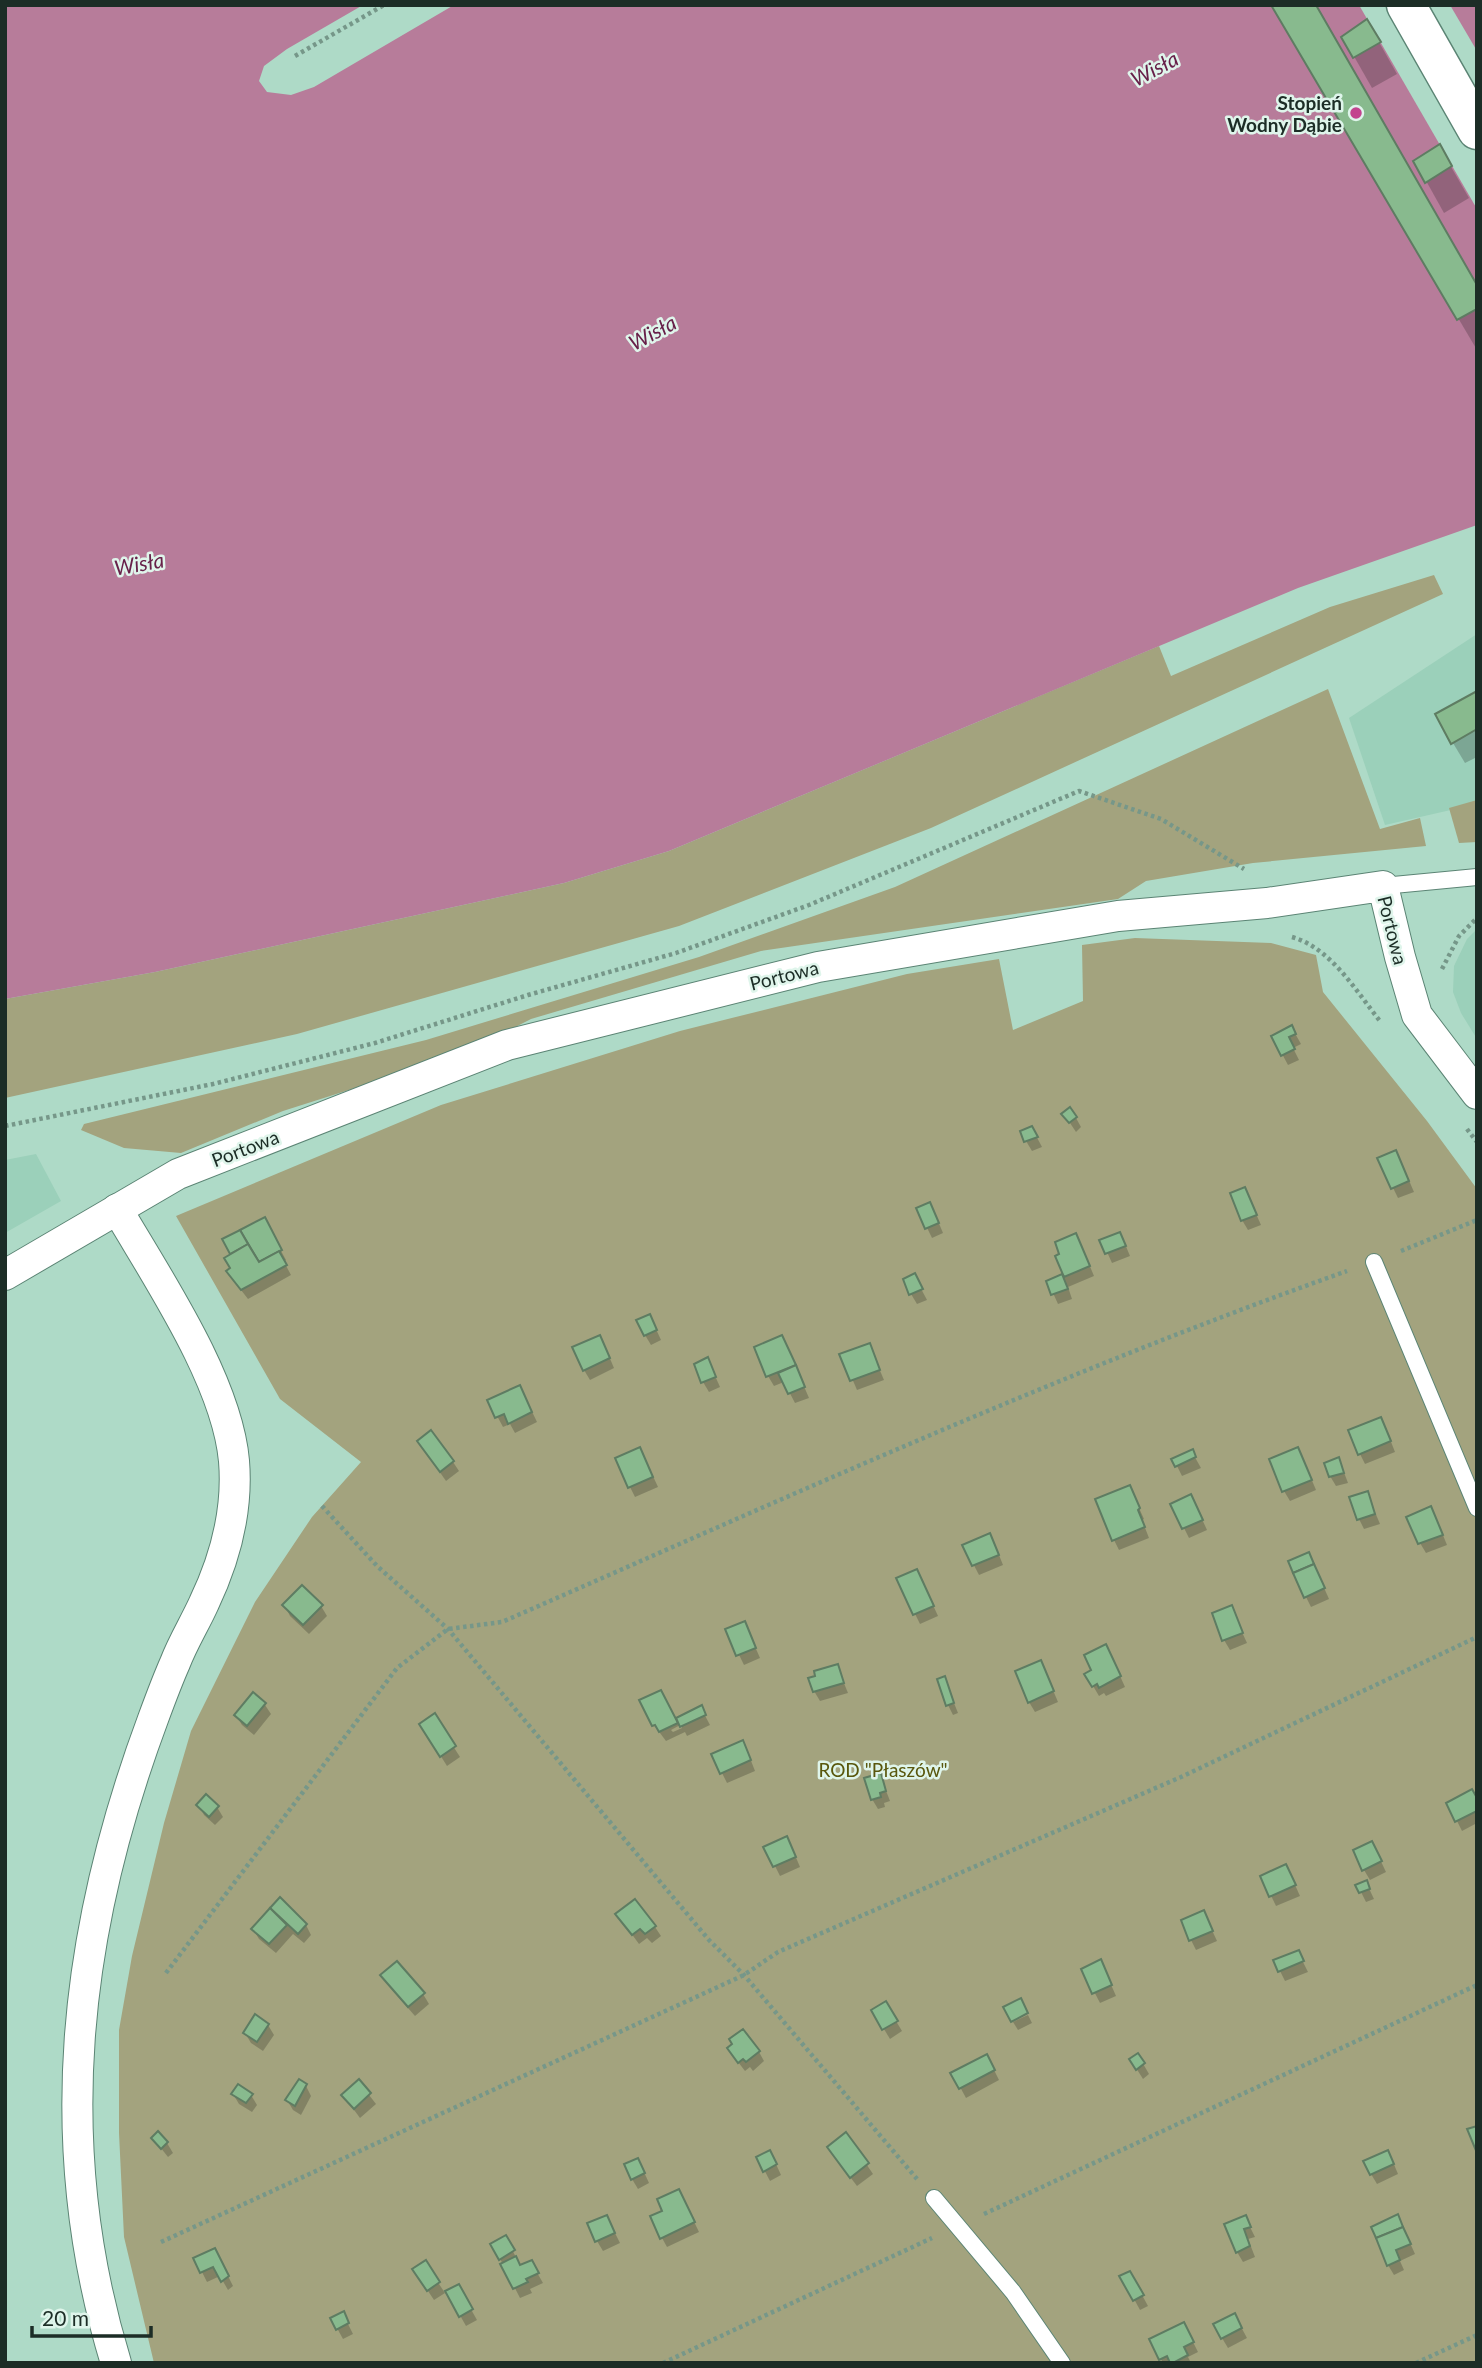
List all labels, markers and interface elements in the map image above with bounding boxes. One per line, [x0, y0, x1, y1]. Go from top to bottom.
water label: Wisła [1126, 45, 1182, 91]
place label: Stopień Wodny Dąbie [1227, 91, 1342, 136]
marker: Stopień Wodny Dąbie [1348, 105, 1364, 121]
water label: Wisła [624, 309, 680, 355]
water label: Wisła [112, 546, 166, 580]
street label: Portowa [1373, 893, 1413, 967]
street label: Portowa [747, 955, 821, 995]
street label: Portowa [208, 1125, 282, 1171]
park label: ROD "Płaszów" [818, 1758, 948, 1781]
scale bar [32, 2294, 150, 2338]
text: 20 m [42, 2305, 89, 2330]

